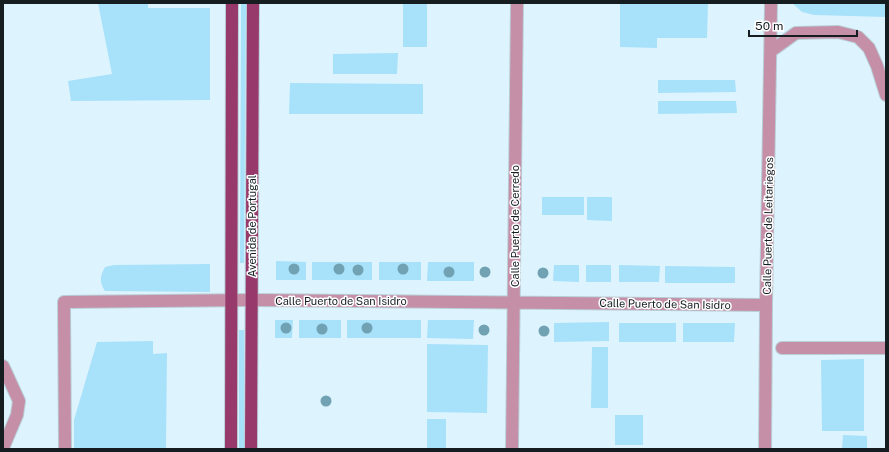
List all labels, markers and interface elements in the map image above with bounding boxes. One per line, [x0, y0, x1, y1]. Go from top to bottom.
scale bar [749, 12, 857, 38]
text: 50 m [755, 19, 783, 33]
street label: Calle Puerto de Leitariegos [761, 157, 775, 295]
street label: Calle Puerto de Cerredo [509, 165, 521, 287]
street label: Avenida de Portugal [246, 175, 258, 277]
street label: Calle Puerto de San Isidro [275, 295, 407, 307]
street label: Calle Puerto de San Isidro [599, 297, 731, 311]

